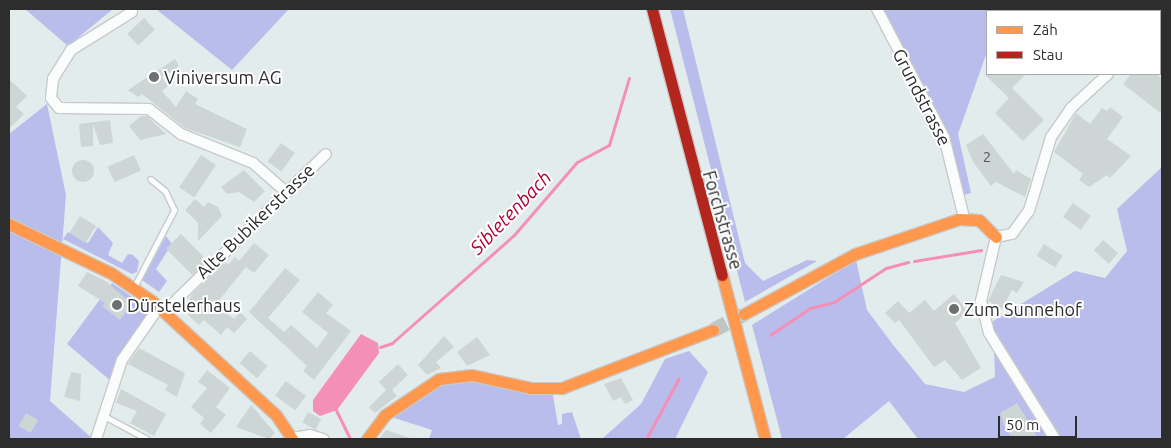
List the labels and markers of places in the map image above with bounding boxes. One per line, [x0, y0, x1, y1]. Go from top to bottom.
place label: Viniversum AG [164, 66, 282, 88]
marker: Viniversum AG [148, 71, 160, 83]
place label: Dürstelerhaus [127, 294, 241, 316]
place label: Zum Sunnehof [964, 298, 1082, 320]
marker: Dürstelerhaus [111, 299, 123, 311]
marker: Zum Sunnehof [948, 303, 960, 315]

